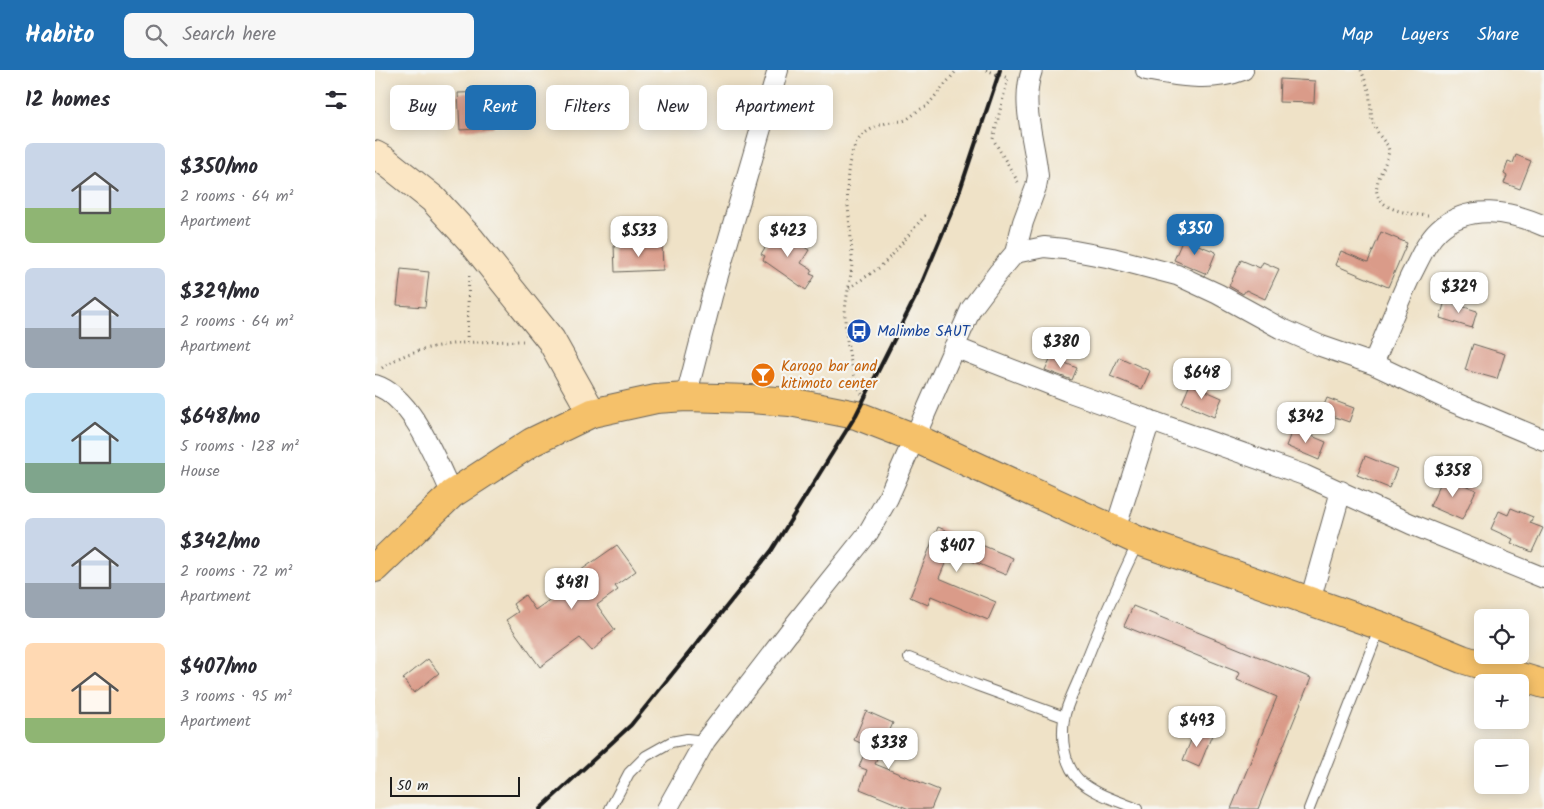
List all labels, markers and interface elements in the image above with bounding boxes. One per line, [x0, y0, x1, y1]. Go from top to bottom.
search box [124, 13, 474, 58]
text: Habito [25, 16, 94, 55]
text: Search here [182, 20, 276, 50]
icon: search [142, 21, 170, 49]
text: Map [1342, 21, 1373, 50]
text: Layers [1401, 21, 1449, 50]
text: Share [1477, 21, 1519, 50]
text: 12 homes [25, 84, 110, 117]
chip: Buy [390, 85, 455, 130]
chip: Rent [465, 85, 536, 130]
chip: Filters [546, 85, 629, 130]
chip: New [639, 85, 707, 130]
chip: Apartment [717, 85, 833, 130]
icon: filters [322, 86, 350, 114]
text: $350/mo [180, 151, 258, 184]
icon: home [65, 163, 125, 223]
text: 2 rooms · 64 m² [180, 184, 293, 209]
text: Apartment [180, 209, 251, 234]
pin: $350 [1165, 214, 1225, 256]
pin: $533 [609, 216, 669, 258]
pin: $423 [758, 216, 818, 258]
text: $350 [1178, 217, 1212, 242]
text: $533 [621, 219, 657, 244]
text: $423 [770, 219, 806, 244]
pin: $329 [1429, 272, 1489, 314]
text: $329 [1441, 275, 1477, 300]
text: $329/mo [180, 276, 260, 309]
icon: home [65, 288, 125, 348]
text: 2 rooms · 64 m² [180, 309, 293, 334]
bus stop icon: Malimbe SAUT [846, 318, 872, 344]
place label: Malimbe SAUT [877, 320, 972, 344]
pin: $380 [1031, 326, 1091, 369]
text: $380 [1043, 330, 1079, 355]
text: Apartment [180, 334, 251, 359]
place label: Karogo bar and kitimoto center [781, 355, 878, 396]
pin: $648 [1172, 358, 1232, 400]
text: $648 [1184, 361, 1220, 386]
bar icon: Karogo bar and kitimoto center [750, 362, 776, 388]
text: $648/mo [180, 401, 260, 434]
pin: $342 [1276, 402, 1336, 444]
text: $342 [1288, 405, 1324, 430]
icon: home [65, 413, 125, 473]
text: 5 rooms · 128 m² [180, 434, 299, 459]
pin: $358 [1423, 456, 1483, 498]
text: House [180, 459, 220, 484]
text: $358 [1435, 459, 1471, 484]
text: $342/mo [180, 526, 260, 559]
pin: $407 [927, 530, 987, 573]
text: $407 [940, 534, 974, 559]
icon: home [65, 538, 125, 598]
text: 2 rooms · 72 m² [180, 559, 292, 584]
pin: $481 [542, 568, 602, 610]
text: $481 [556, 571, 588, 596]
text: Apartment [180, 584, 251, 609]
map controls [1474, 609, 1529, 794]
button: locate [1474, 609, 1529, 664]
text: $407/mo [180, 651, 257, 684]
icon: home [65, 663, 125, 723]
button: + [1474, 674, 1529, 729]
text: 3 rooms · 95 m² [180, 684, 292, 709]
pin: $493 [1167, 706, 1227, 748]
text: Apartment [180, 709, 251, 734]
text: $493 [1179, 709, 1215, 734]
pin: $338 [859, 728, 919, 770]
text: $338 [871, 731, 907, 756]
button: − [1474, 739, 1529, 794]
scale bar [390, 774, 520, 797]
text: 50 m [397, 775, 428, 797]

